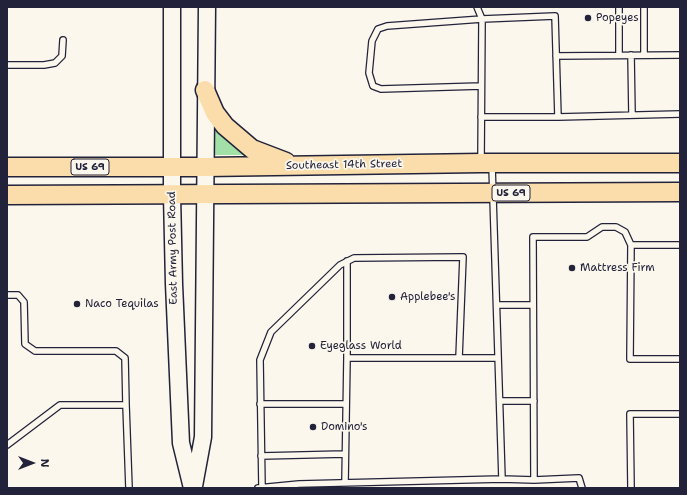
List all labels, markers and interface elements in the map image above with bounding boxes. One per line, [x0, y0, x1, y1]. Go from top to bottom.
place label: Popeyes [596, 11, 639, 25]
marker: Popeyes [583, 13, 593, 23]
street label: Southeast 14th Street [286, 157, 402, 173]
road number: US 69 [71, 159, 109, 175]
road number: US 69 [492, 185, 530, 201]
street label: East Army Post Road [165, 191, 181, 305]
place label: Mattress Firm [580, 261, 655, 275]
marker: Mattress Firm [567, 263, 577, 273]
place label: Applebee's [400, 290, 456, 304]
marker: Applebee's [387, 292, 397, 302]
place label: Naco Tequilas [85, 297, 159, 311]
marker: Naco Tequilas [72, 299, 82, 309]
place label: Eyeglass World [320, 339, 402, 353]
marker: Eyeglass World [307, 341, 317, 351]
place label: Domino's [321, 420, 368, 434]
marker: Domino's [308, 422, 318, 432]
north arrow [12, 443, 52, 483]
text: N [37, 459, 52, 467]

